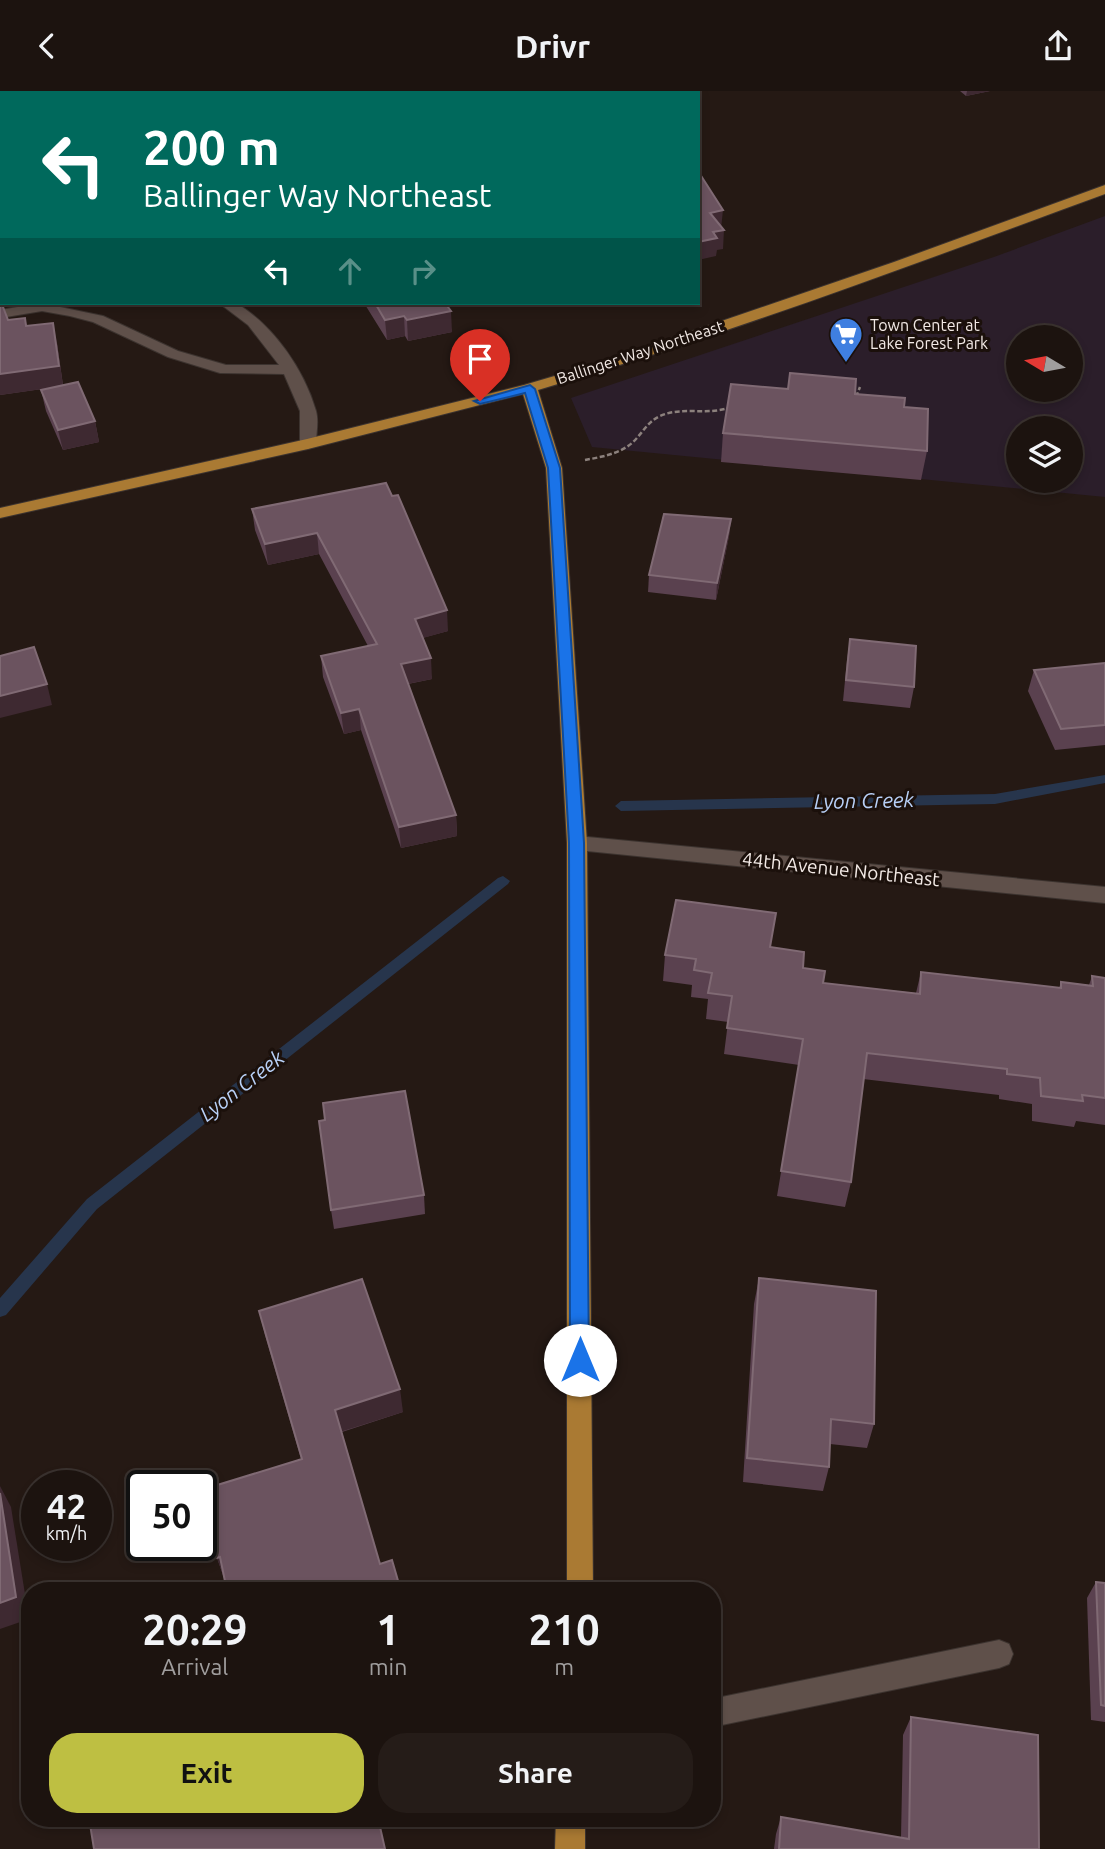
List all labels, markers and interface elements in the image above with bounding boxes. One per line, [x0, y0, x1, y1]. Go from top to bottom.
icon: back [28, 27, 66, 65]
icon: share [1039, 27, 1077, 65]
text: Drivr [515, 28, 590, 64]
icon: left [28, 119, 119, 210]
text: 200 m [143, 119, 280, 174]
text: Ballinger Way Northeast [143, 177, 491, 213]
icon: left [258, 252, 296, 290]
icon: ahead [331, 252, 369, 290]
icon: right [404, 252, 442, 290]
supermarket icon: Town Center at Lake Forest Park [827, 315, 865, 364]
street label: Ballinger Way Northeast [554, 316, 726, 387]
place label: Town Center at Lake Forest Park [870, 316, 988, 352]
north arrow [1006, 325, 1083, 403]
map controls [1006, 325, 1083, 493]
pin [450, 329, 510, 401]
icon: arrive [461, 340, 499, 378]
button: layers [1006, 416, 1083, 493]
water label: Lyon Creek [814, 787, 915, 813]
street label: 44th Avenue Northeast [741, 848, 941, 890]
water label: Lyon Creek [194, 1045, 289, 1126]
position arrow [543, 1323, 617, 1397]
speed limit sign: 50 [126, 1470, 217, 1561]
text: 42 [47, 1486, 86, 1526]
text: km/h [46, 1523, 87, 1543]
text: 20:29 [142, 1606, 247, 1653]
text: 1 [376, 1606, 400, 1653]
text: 210 [529, 1606, 600, 1653]
text: Arrival [161, 1654, 228, 1679]
text: min [369, 1654, 407, 1679]
text: m [554, 1654, 574, 1679]
button: Exit [49, 1733, 364, 1813]
button: Share [378, 1733, 693, 1813]

